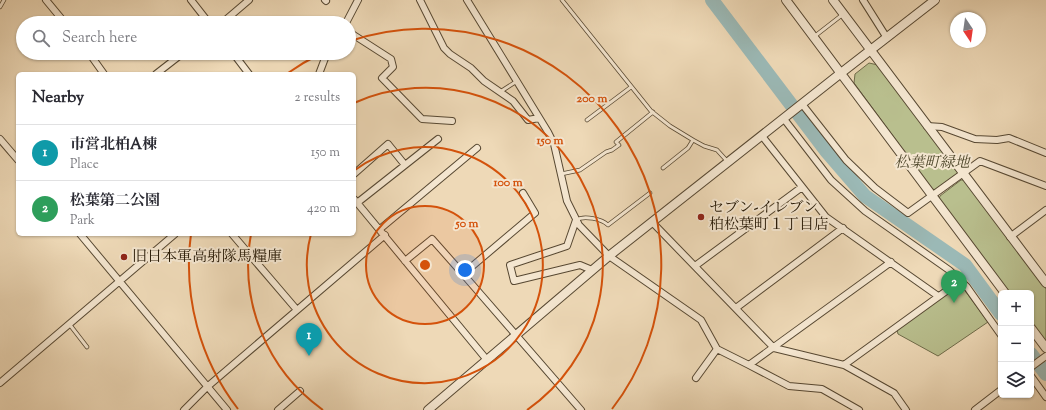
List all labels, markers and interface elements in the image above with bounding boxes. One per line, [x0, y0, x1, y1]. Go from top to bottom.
north arrow [950, 12, 986, 48]
search box [16, 16, 356, 60]
icon: search [30, 27, 52, 49]
text: Search here [62, 28, 137, 49]
text: Nearby [32, 86, 84, 110]
text: 2 results [295, 89, 340, 107]
text: 200 m [577, 90, 607, 108]
text: 150 m [535, 132, 564, 150]
text: 市営北柏A棟 [70, 135, 157, 156]
text: 1 [43, 144, 47, 162]
text: 150 m [311, 144, 340, 162]
park label: 松葉町緑地 [894, 153, 971, 174]
text: Place [70, 156, 99, 174]
text: 100 m [492, 174, 523, 192]
text: 松葉第二公園 [70, 191, 160, 212]
place label: セブン-イレブン 柏松葉町１丁目店 [709, 198, 829, 236]
text: 2 [42, 200, 48, 218]
text: 420 m [307, 200, 340, 218]
text: Park [70, 212, 95, 230]
marker: セブン-イレブン 柏松葉町１丁目店 [696, 212, 706, 222]
text: 50 m [455, 215, 479, 233]
place label: 旧日本軍高射隊馬糧庫 [132, 247, 282, 268]
marker: 旧日本軍高射隊馬糧庫 [119, 252, 129, 262]
centre of rings [418, 258, 432, 272]
your location [455, 260, 475, 280]
pin: 2 [941, 270, 967, 303]
map controls [998, 290, 1034, 398]
button: + [998, 290, 1034, 326]
pin: 1 [296, 323, 322, 356]
button: − [998, 326, 1034, 362]
button: layers [998, 362, 1034, 398]

